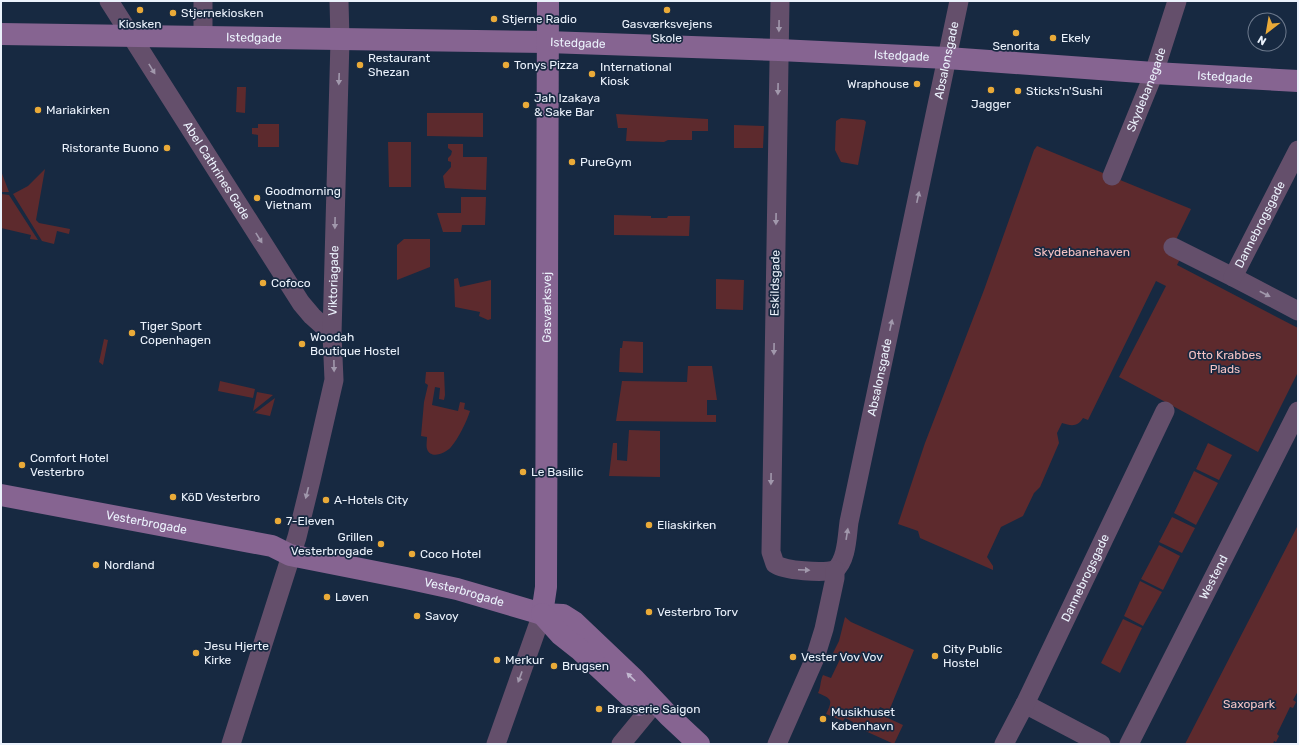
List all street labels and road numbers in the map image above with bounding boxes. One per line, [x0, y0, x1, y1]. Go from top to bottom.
street label: Absalonsgade [931, 20, 962, 100]
street label: Istedgade [226, 30, 282, 45]
street label: Istedgade [550, 35, 606, 51]
street label: Skydebanegade [1124, 45, 1169, 134]
street label: Istedgade [874, 48, 930, 64]
street label: Istedgade [1197, 68, 1253, 85]
street label: Abel Cathrines Gade [180, 119, 253, 223]
street label: Dannebrogsgade [1232, 178, 1288, 270]
street label: Viktoriagade [325, 245, 341, 316]
street label: Eskildsgade [767, 249, 783, 316]
street label: Gasværksvej [540, 272, 554, 343]
street label: Absalonsgade [865, 337, 895, 417]
street label: Vesterbrogade [105, 508, 188, 537]
street label: Dannebrogsgade [1058, 531, 1112, 624]
street label: Westend [1197, 553, 1231, 602]
street label: Vesterbrogade [423, 575, 506, 610]

